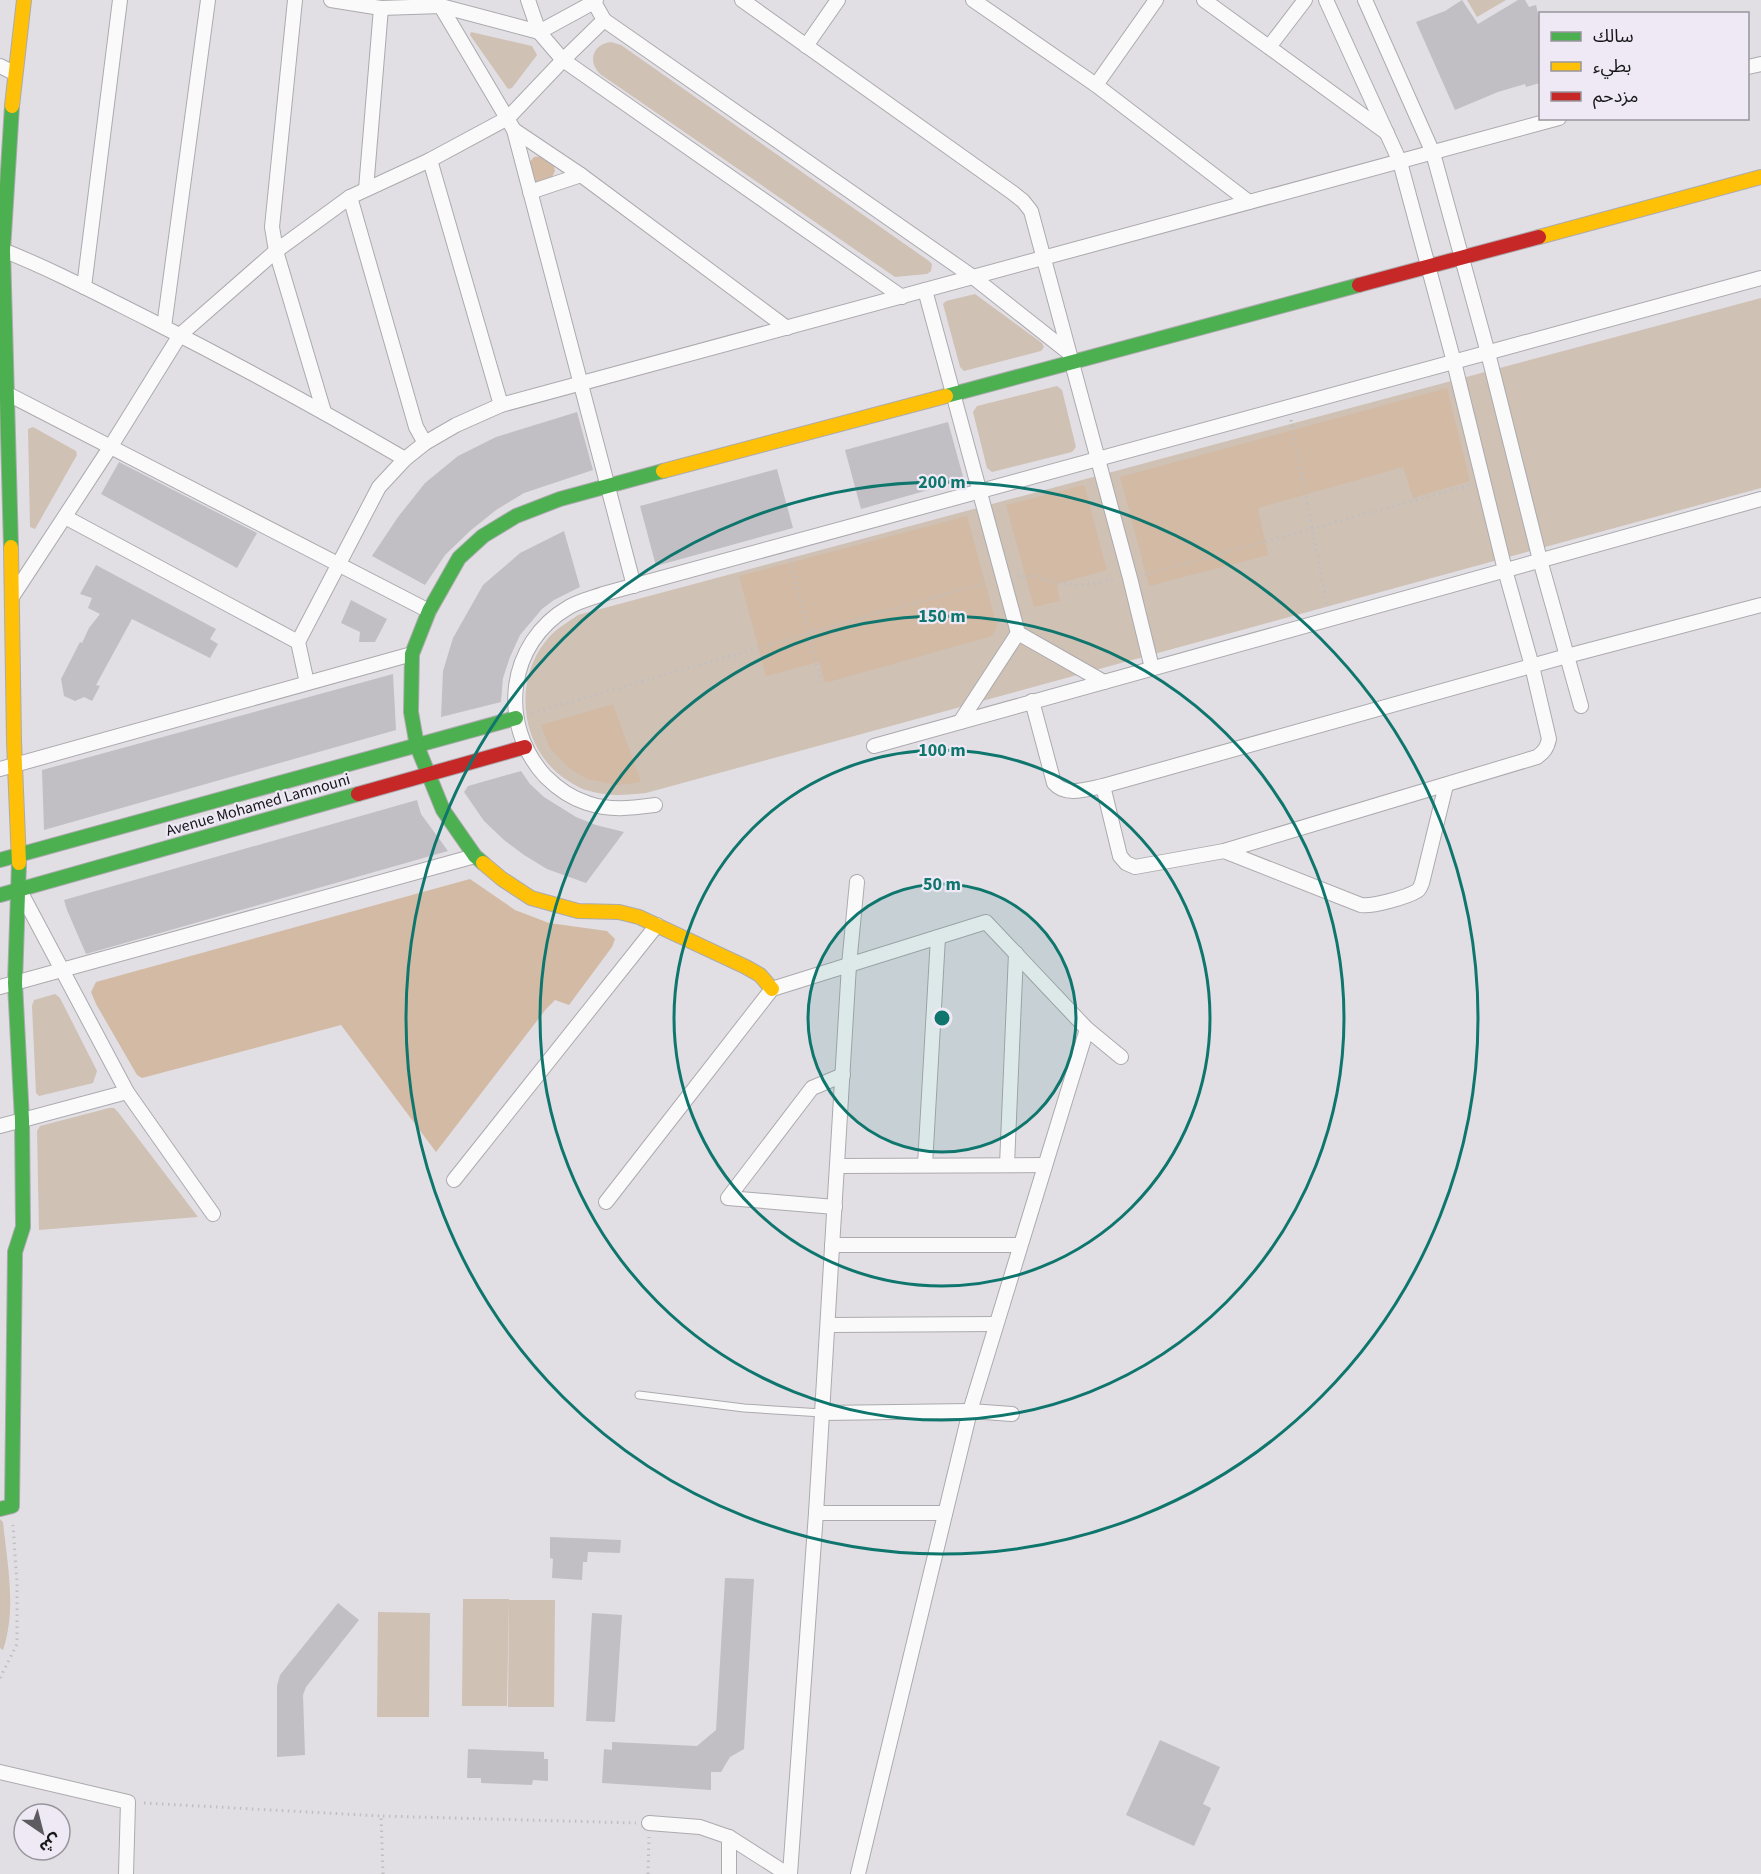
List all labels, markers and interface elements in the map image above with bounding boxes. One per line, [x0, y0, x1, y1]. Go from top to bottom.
legend [1539, 12, 1749, 120]
text: سالك [1593, 24, 1634, 49]
text: بطيء [1593, 54, 1631, 79]
text: مزدحم [1593, 84, 1638, 109]
text: 200 m [918, 470, 966, 495]
text: 150 m [918, 604, 966, 629]
text: 100 m [918, 738, 966, 763]
street label: Avenue Mohamed Lamnouni [163, 768, 353, 842]
text: 50 m [923, 872, 961, 897]
centre of rings [932, 1008, 952, 1028]
north arrow [12, 1802, 72, 1862]
text: ش [35, 1828, 65, 1859]

